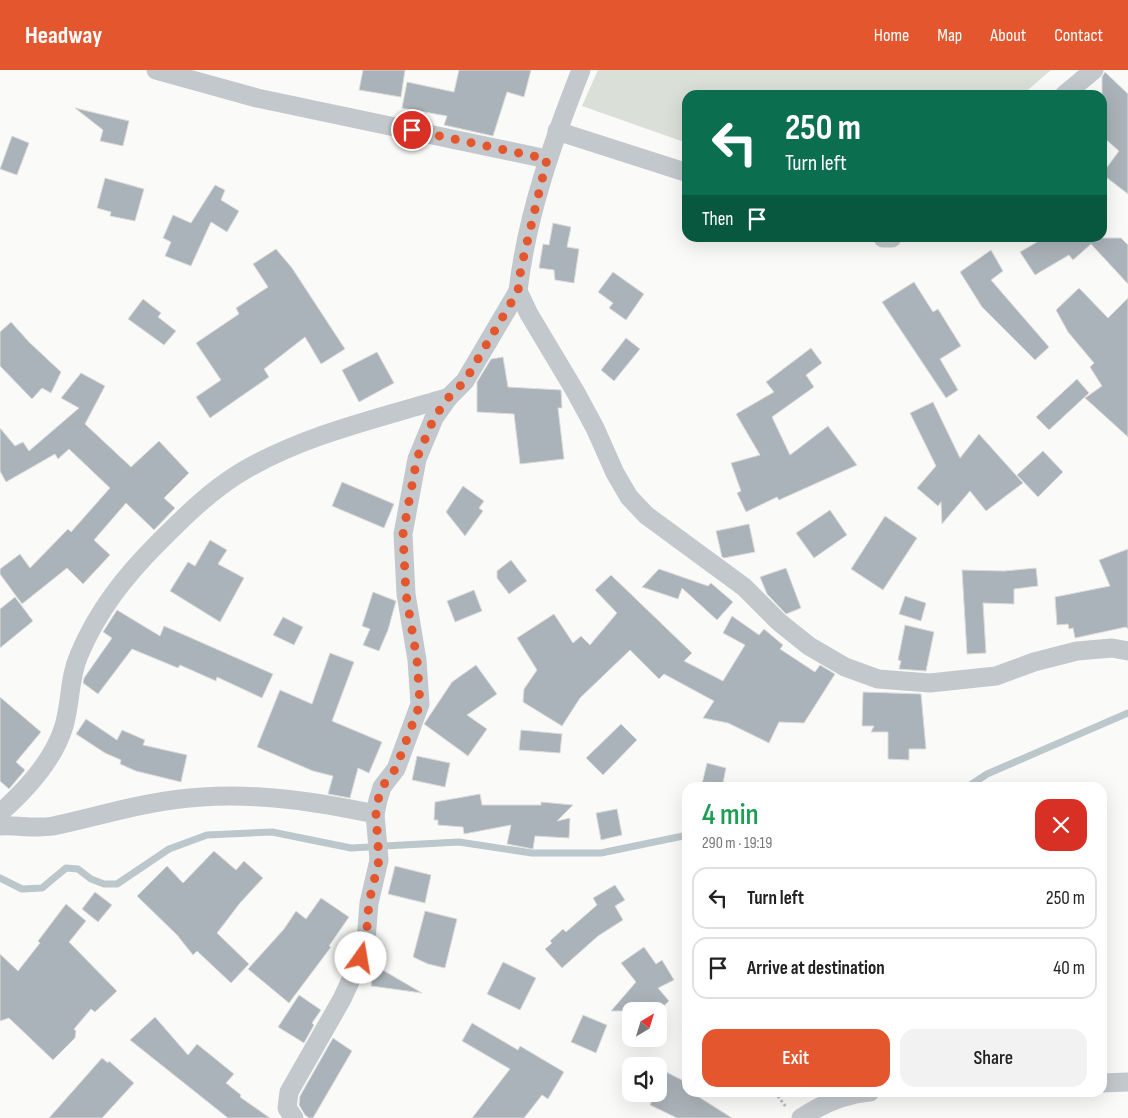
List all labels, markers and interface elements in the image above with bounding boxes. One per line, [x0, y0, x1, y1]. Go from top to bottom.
text: Headway [25, 21, 102, 50]
text: Home [874, 25, 909, 46]
text: Map [937, 25, 962, 46]
text: About [990, 25, 1026, 46]
text: Contact [1054, 25, 1103, 46]
text: 250 m [785, 107, 861, 150]
pin [391, 109, 433, 151]
icon: left [702, 110, 767, 175]
icon: arrive [398, 116, 426, 144]
text: Turn left [785, 150, 847, 177]
icon: arrive [743, 205, 771, 233]
text: Then [702, 208, 733, 231]
text: 4 min [702, 797, 759, 833]
button: close [1035, 799, 1087, 851]
text: 290 m · 19:19 [702, 834, 772, 853]
icon: left [704, 884, 732, 912]
text: Turn left [747, 887, 804, 910]
text: 250 m [1046, 887, 1085, 910]
position arrow [334, 931, 386, 983]
icon: arrive [704, 954, 732, 982]
text: Arrive at destination [747, 957, 885, 980]
text: 40 m [1053, 957, 1085, 980]
north arrow [622, 1002, 668, 1048]
map controls [622, 1002, 667, 1102]
button: Exit [702, 1029, 890, 1087]
button: Share [900, 1029, 1087, 1087]
button: sound [622, 1057, 667, 1102]

